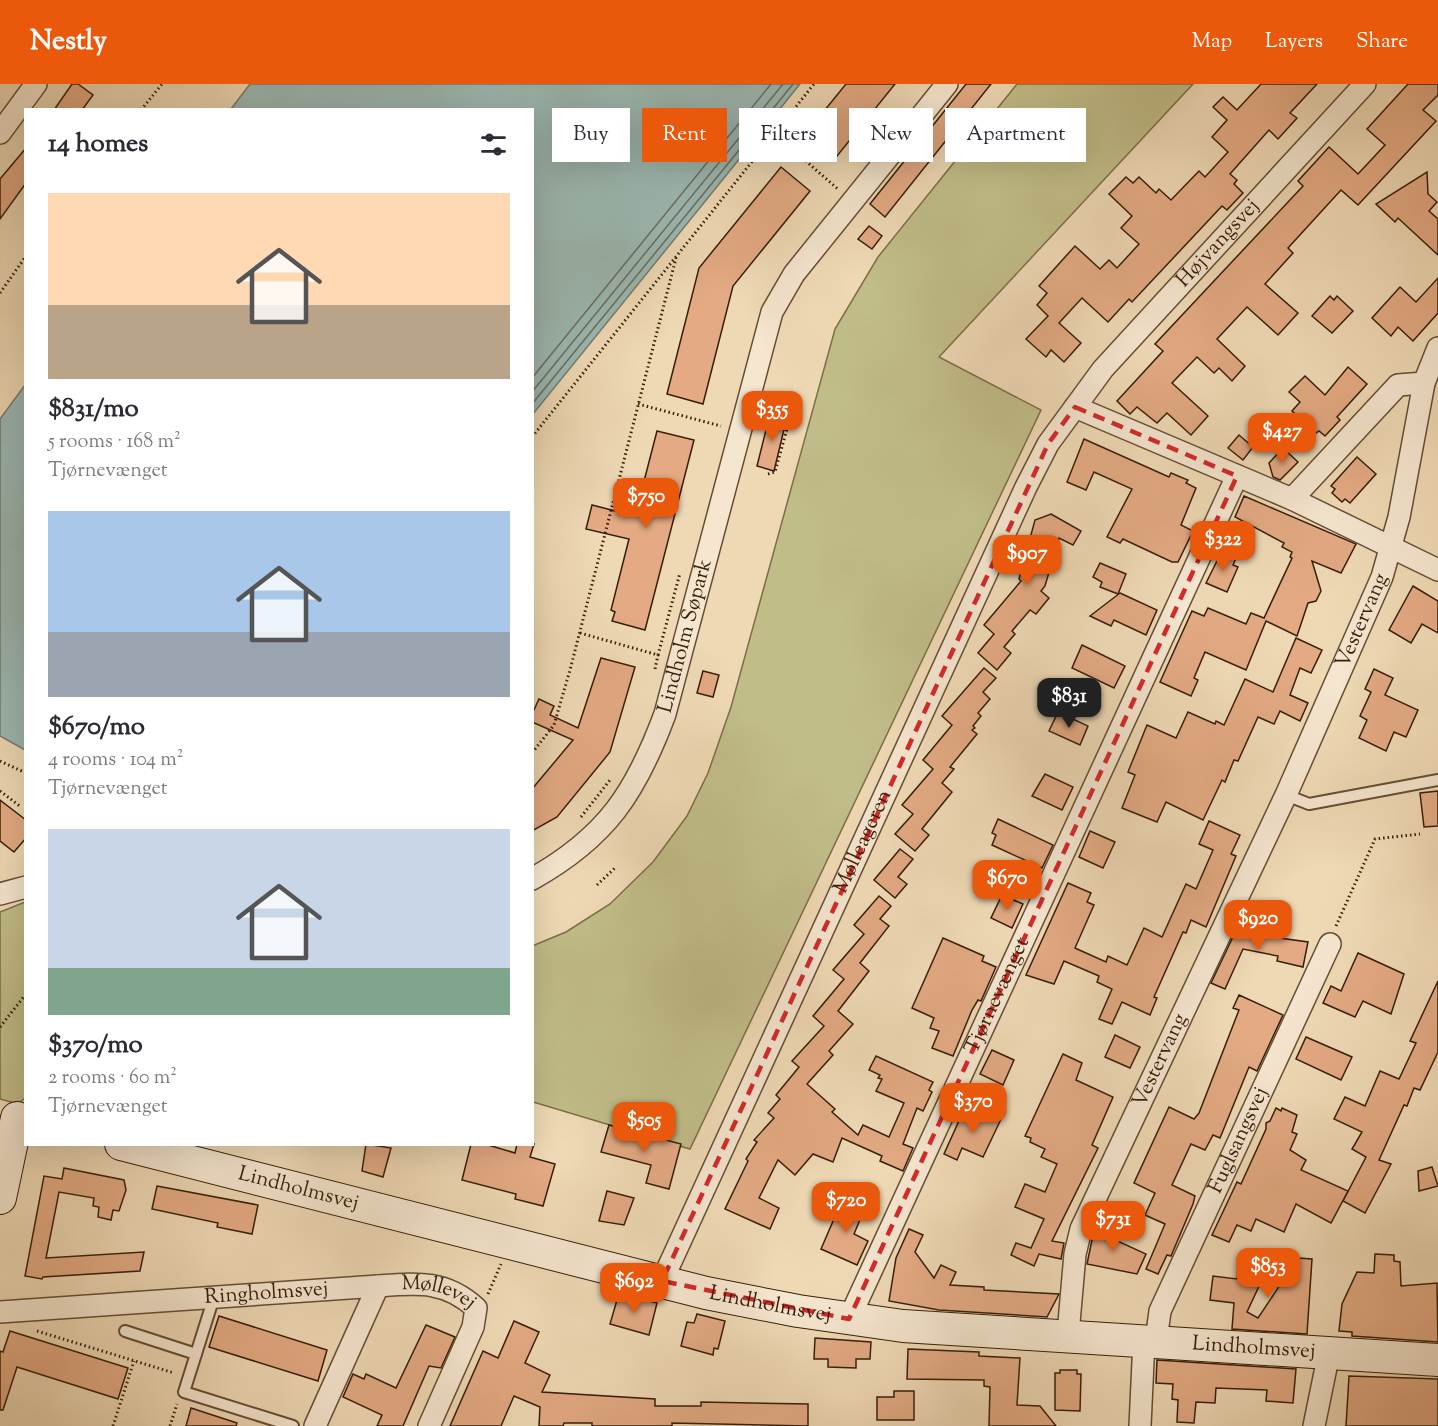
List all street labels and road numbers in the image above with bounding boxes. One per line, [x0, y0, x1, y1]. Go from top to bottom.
street label: Højvangsvej [1170, 193, 1267, 295]
street label: Lindholm Søpark [651, 556, 721, 716]
street label: Vestervang [1329, 569, 1397, 673]
street label: Mølleageren [826, 785, 900, 899]
street label: Tjørnevænget [958, 932, 1038, 1059]
street label: Vestervang [1125, 1009, 1196, 1113]
street label: Fuglsangsvej [1201, 1083, 1276, 1199]
street label: Lindholmsvej [235, 1159, 362, 1219]
street label: Møllevej [401, 1269, 483, 1317]
street label: Ringholmsvej [203, 1274, 329, 1313]
street label: Lindholmsvej [707, 1279, 833, 1331]
street label: Lindholmsvej [1191, 1329, 1316, 1367]

